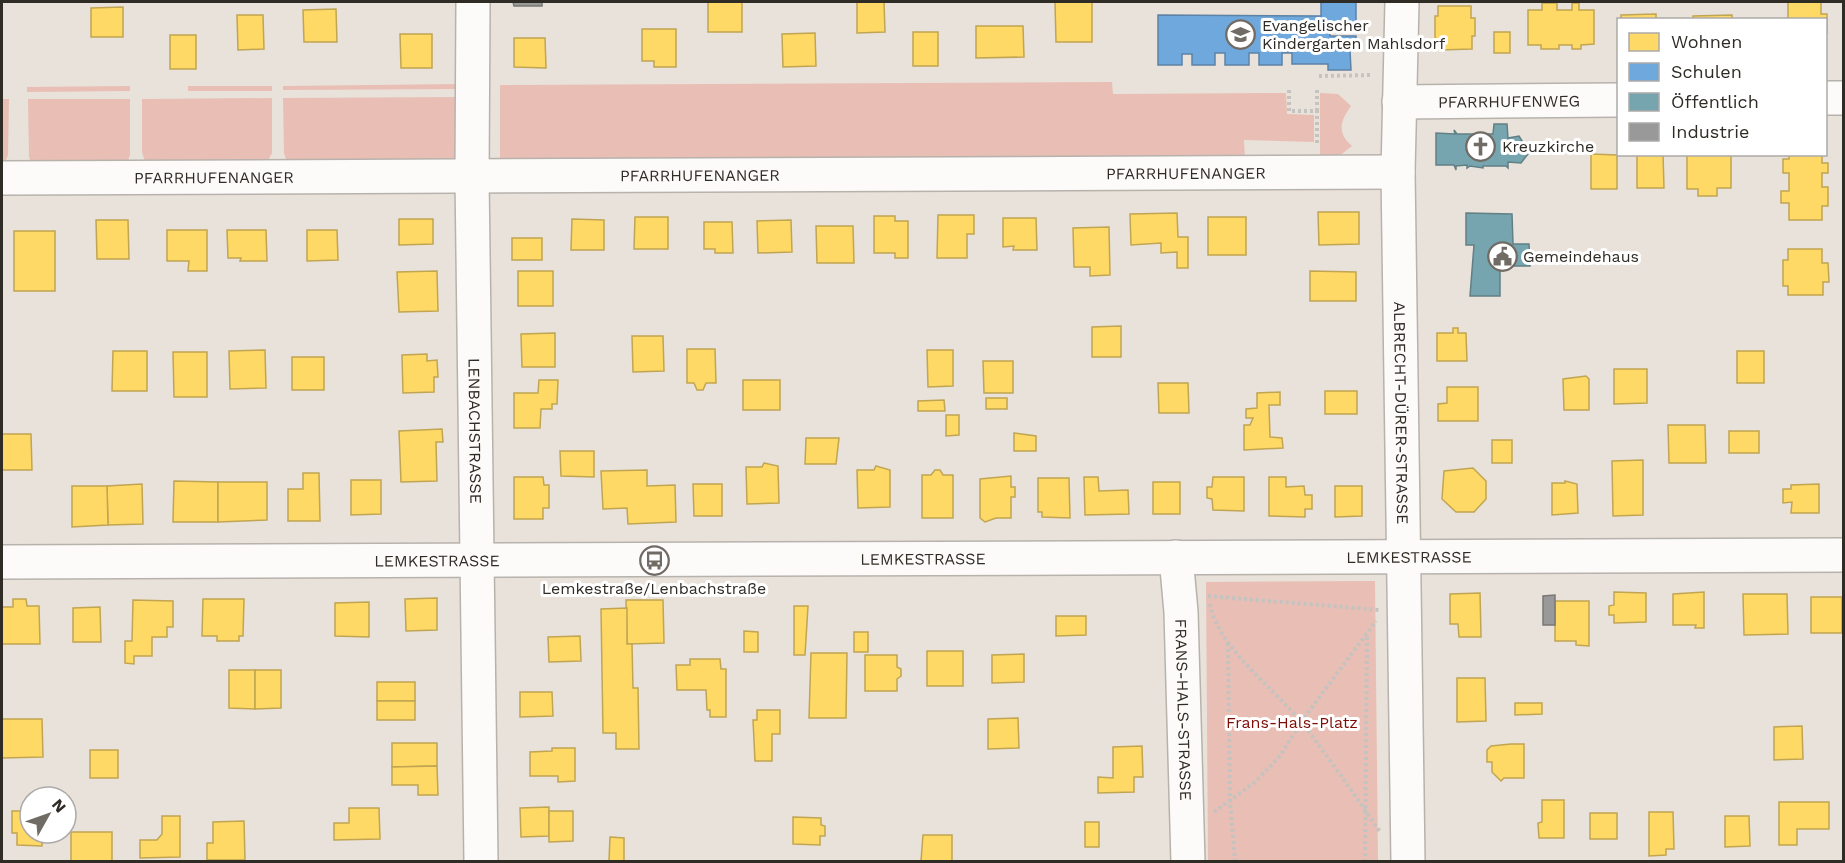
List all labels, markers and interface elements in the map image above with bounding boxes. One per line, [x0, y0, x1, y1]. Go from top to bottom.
place label: Evangelischer Kindergarten Mahlsdorf [1262, 16, 1446, 53]
school or university icon: Evangelischer Kindergarten Mahlsdorf [1225, 18, 1257, 50]
legend [1617, 18, 1827, 156]
text: Wohnen [1671, 31, 1742, 52]
text: Schulen [1671, 61, 1742, 82]
street label: PFARRHUFENWEG [1438, 91, 1580, 112]
text: Öffentlich [1671, 91, 1759, 112]
text: Industrie [1671, 121, 1749, 142]
church icon: Kreuzkirche [1465, 130, 1497, 162]
place label: Kreuzkirche [1502, 137, 1594, 156]
street label: PFARRHUFENANGER [1106, 164, 1266, 183]
street label: PFARRHUFENANGER [620, 166, 780, 185]
street label: PFARRHUFENANGER [134, 168, 294, 187]
public building icon: Gemeindehaus [1486, 240, 1518, 272]
place label: Gemeindehaus [1523, 247, 1639, 266]
street label: ALBRECHT-DÜRER-STRASSE [1390, 301, 1412, 525]
street label: LENBACHSTRASSE [464, 358, 485, 504]
bus stop icon: Lemkestraße/Lenbachstraße [638, 544, 670, 576]
street label: LEMKESTRASSE [1346, 547, 1472, 567]
street label: LEMKESTRASSE [860, 549, 986, 569]
street label: LEMKESTRASSE [374, 551, 500, 571]
place label: Lemkestraße/Lenbachstraße [542, 579, 766, 598]
street label: FRANS-HALS-STRASSE [1171, 618, 1195, 801]
park label: Frans-Hals-Platz [1226, 713, 1358, 732]
north arrow [18, 785, 78, 845]
text: N [48, 795, 70, 816]

